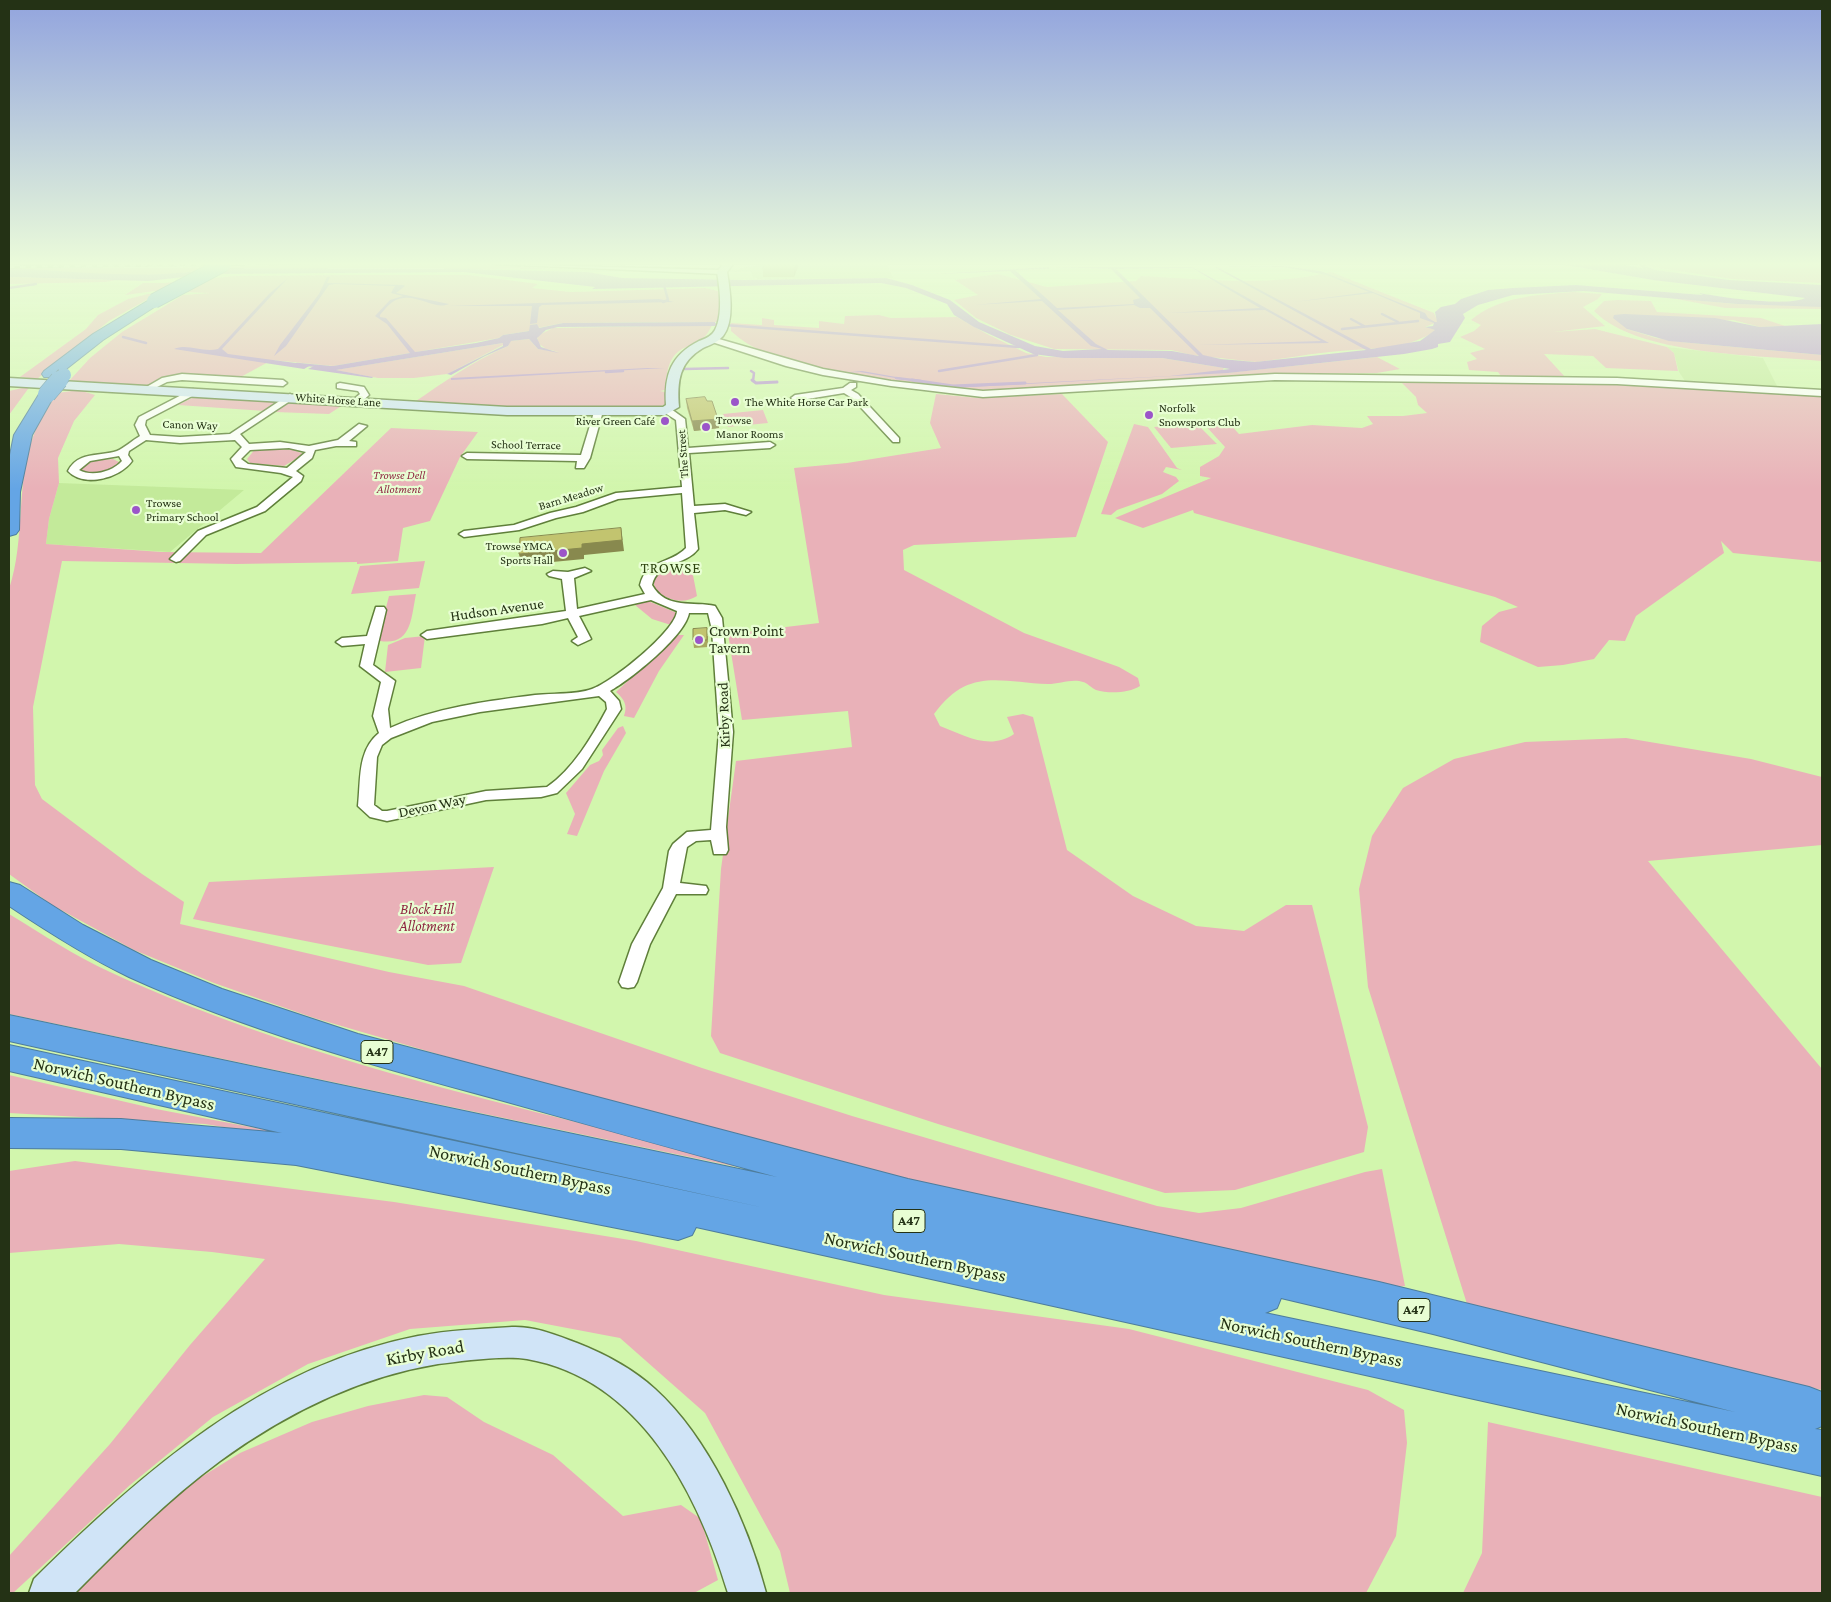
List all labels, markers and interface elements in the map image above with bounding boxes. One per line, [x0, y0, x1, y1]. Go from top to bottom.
street label: White Horse Lane [295, 390, 381, 410]
place label: The White Horse Car Park [745, 395, 868, 409]
marker: The White Horse Car Park [729, 396, 741, 408]
place label: Norfolk Snowsports Club [1159, 401, 1241, 429]
marker: Norfolk Snowsports Club [1143, 409, 1155, 421]
place label: Trowse Manor Rooms [716, 413, 783, 441]
place label: River Green Café [576, 414, 655, 428]
marker: River Green Café [659, 415, 671, 427]
street label: Canon Way [162, 417, 218, 433]
marker: Trowse Manor Rooms [700, 421, 712, 433]
street label: The Street [674, 429, 692, 479]
street label: School Terrace [491, 437, 561, 453]
park label: Trowse Dell Allotment [373, 468, 425, 496]
street label: Barn Meadow [537, 480, 605, 514]
place label: Trowse Primary School [146, 496, 219, 524]
marker: Trowse Primary School [130, 504, 142, 516]
place label: Trowse YMCA Sports Hall [485, 539, 553, 567]
marker: Trowse YMCA Sports Hall [557, 547, 569, 559]
district label: TROWSE [640, 559, 702, 577]
street label: Hudson Avenue [449, 595, 545, 625]
place label: Crown Point Tavern [709, 622, 784, 657]
marker: Crown Point Tavern [693, 634, 705, 646]
street label: Kirby Road [714, 682, 734, 748]
street label: Devon Way [397, 790, 467, 822]
park label: Block Hill Allotment [399, 900, 455, 935]
road number: A47 [361, 1040, 393, 1064]
street label: Norwich Southern Bypass [31, 1053, 217, 1115]
street label: Norwich Southern Bypass [427, 1140, 613, 1200]
road number: A47 [893, 1210, 925, 1232]
street label: Norwich Southern Bypass [822, 1227, 1008, 1287]
road number: A47 [1398, 1298, 1430, 1322]
street label: Norwich Southern Bypass [1218, 1312, 1404, 1372]
street label: Kirby Road [384, 1336, 466, 1370]
street label: Norwich Southern Bypass [1614, 1398, 1800, 1458]

